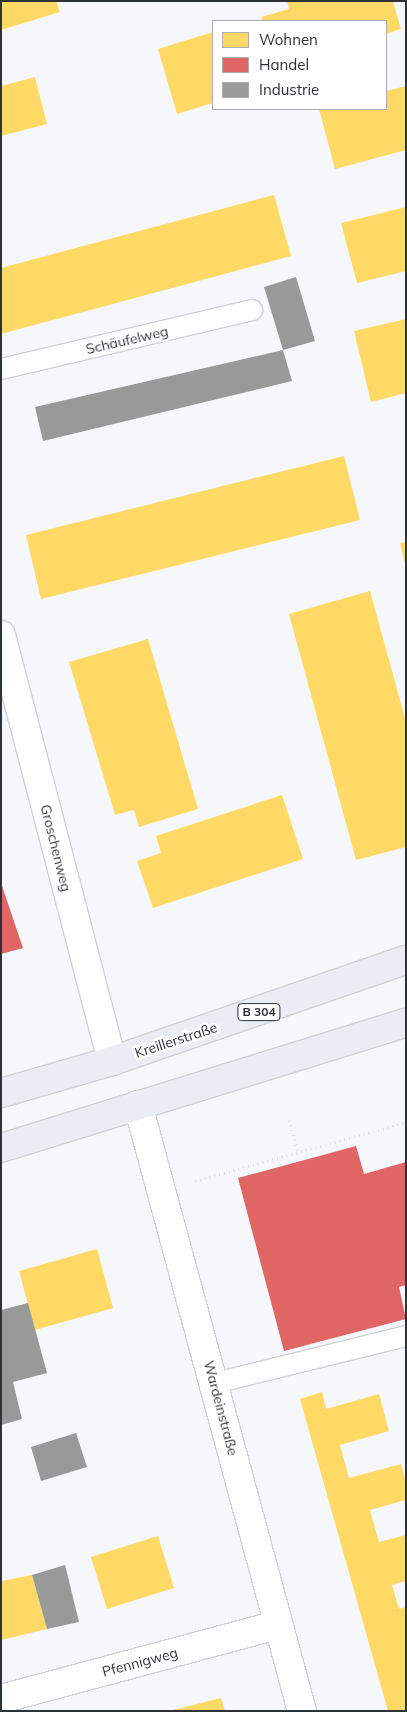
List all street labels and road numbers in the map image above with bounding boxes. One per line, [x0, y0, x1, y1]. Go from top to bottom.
street label: Schäufelweg [84, 322, 170, 358]
street label: Groschenweg [37, 803, 75, 893]
road number: B 304 [236, 1002, 282, 1022]
street label: Kreillerstraße [133, 1019, 219, 1061]
street label: Wardeinstraße [200, 1359, 242, 1457]
street label: Pfennigweg [100, 1644, 180, 1680]

